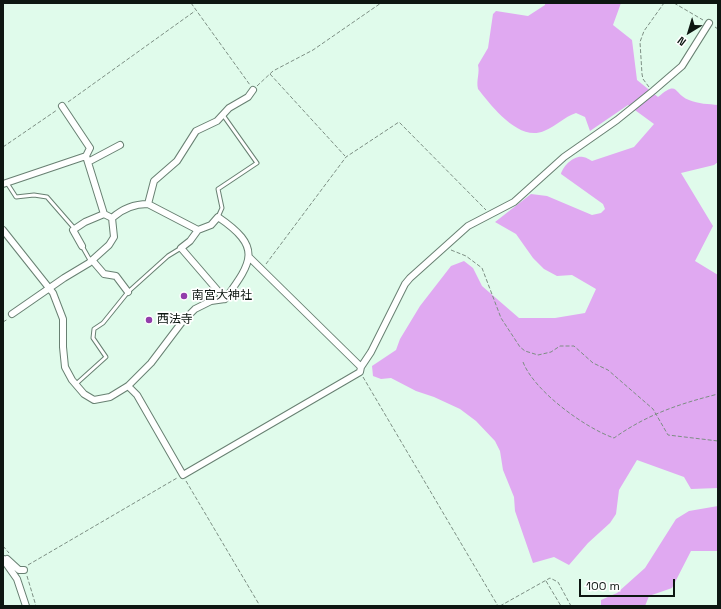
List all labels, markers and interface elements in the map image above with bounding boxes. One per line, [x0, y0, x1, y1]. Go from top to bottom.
north arrow [669, 12, 709, 52]
text: N [674, 34, 689, 49]
place label: 南宮大神社 [192, 289, 252, 303]
marker: 南宮大神社 [179, 291, 189, 301]
place label: 西法寺 [157, 313, 193, 327]
marker: 西法寺 [144, 315, 154, 325]
scale bar [581, 571, 677, 597]
text: 100 m [586, 578, 620, 594]

